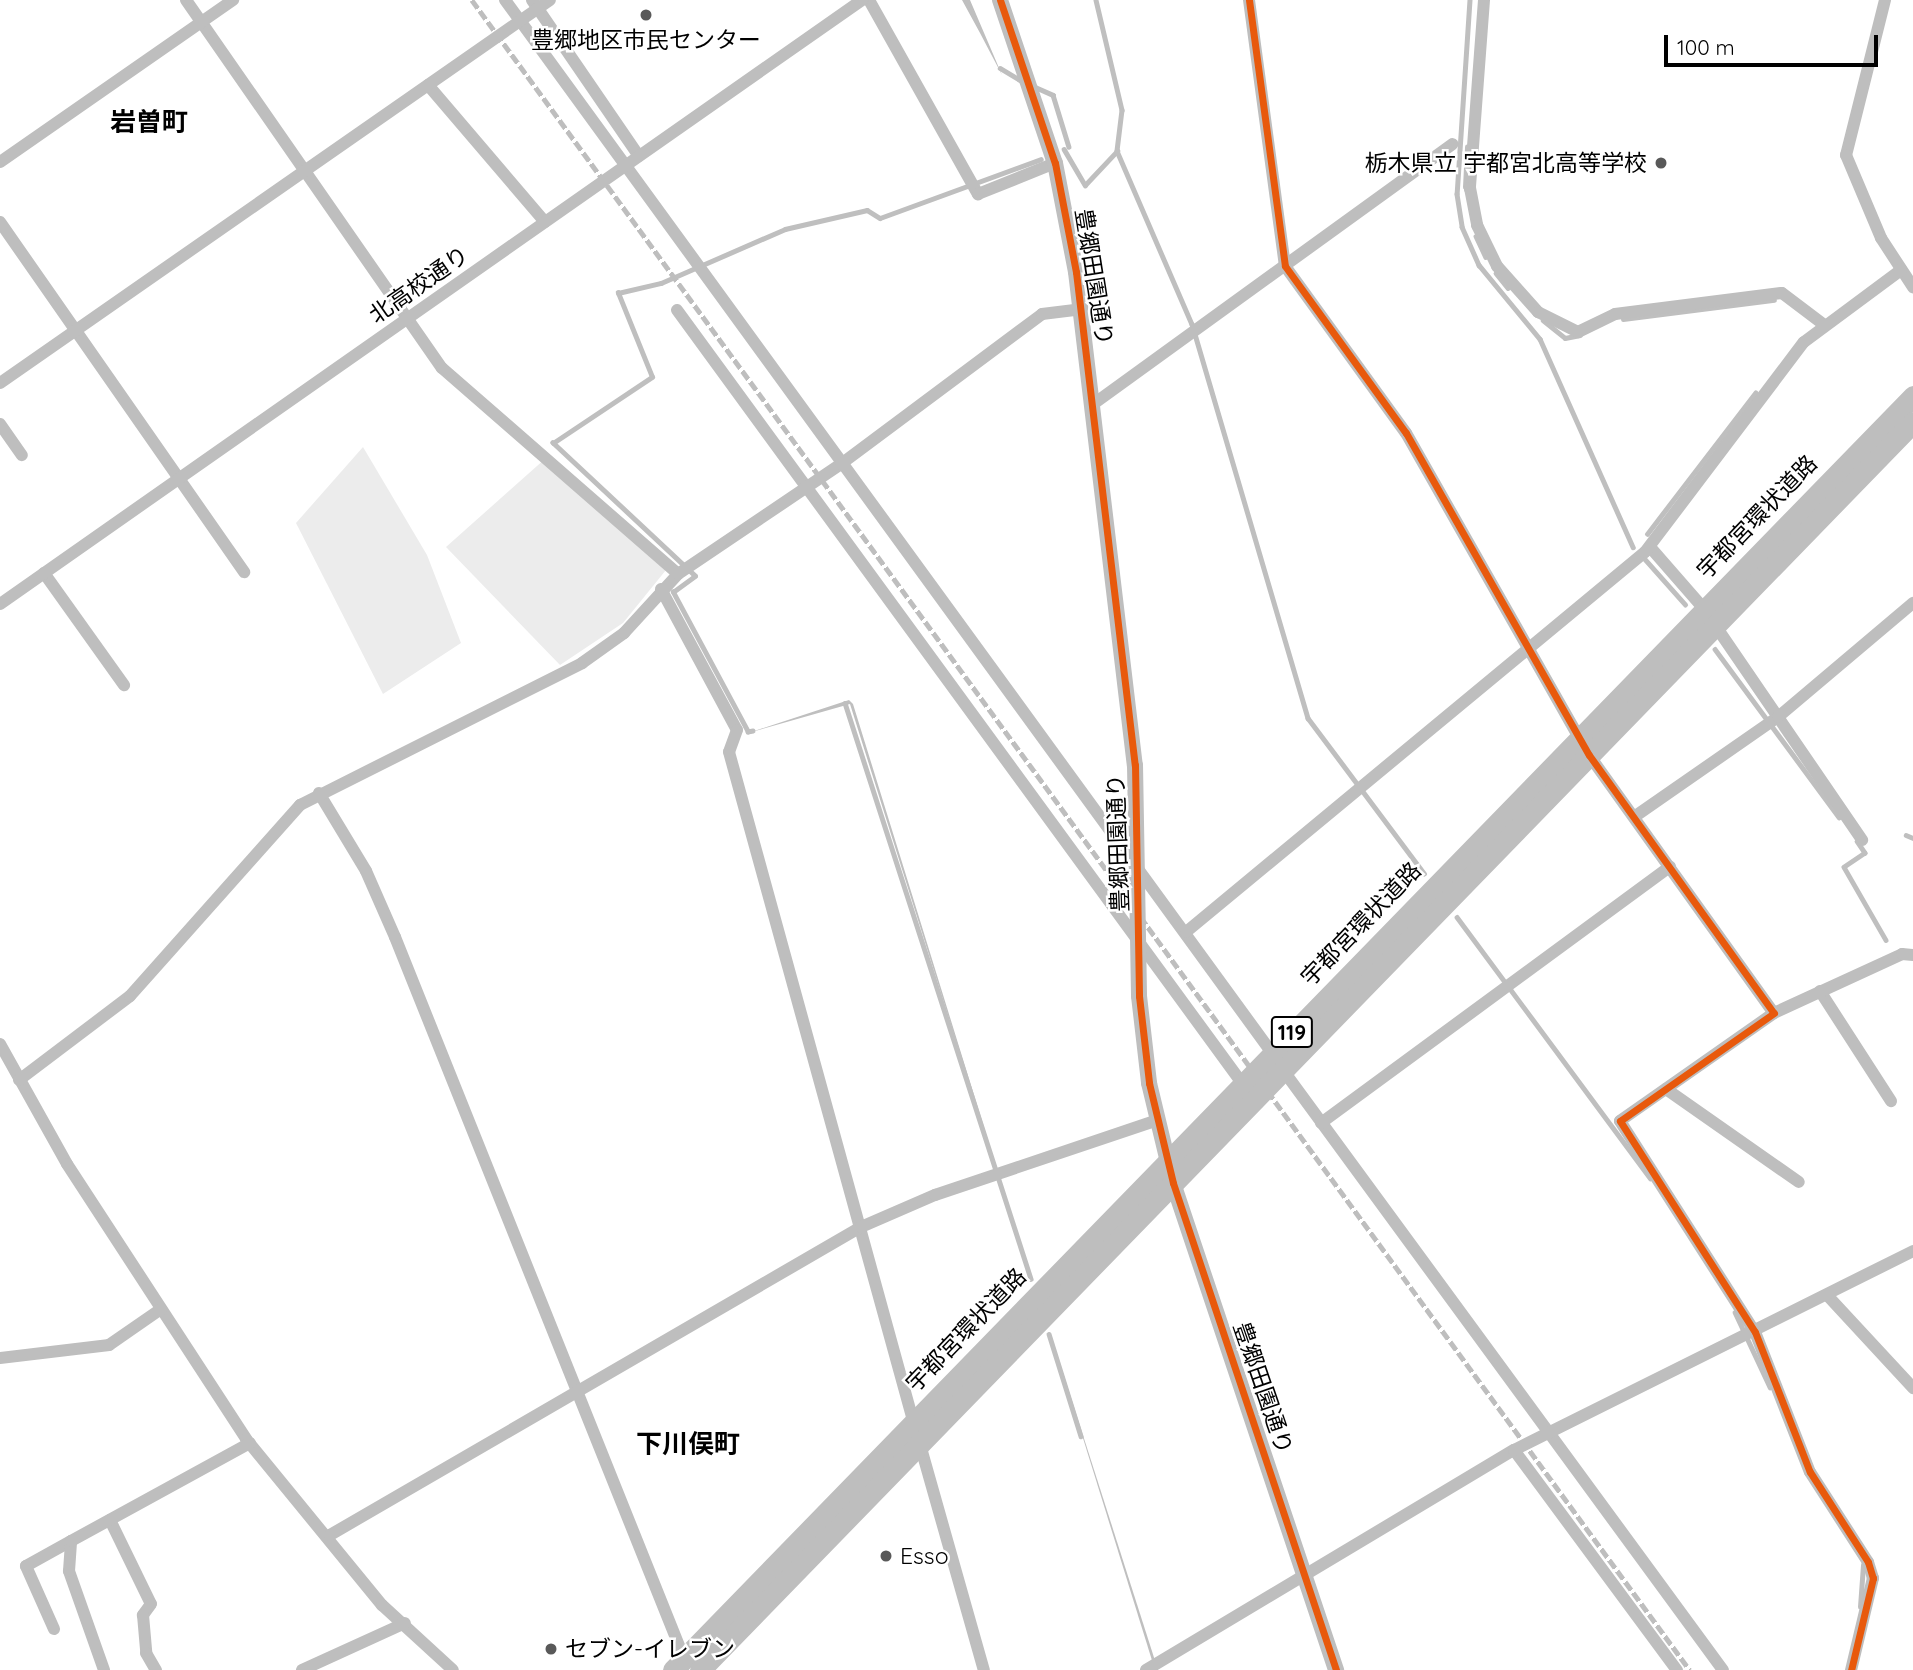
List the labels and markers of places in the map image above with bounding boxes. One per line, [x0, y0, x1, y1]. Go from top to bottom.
marker: 豊郷地区市民センター [638, 7, 654, 23]
place label: 豊郷地区市民センター [531, 26, 761, 54]
place label: 栃木県立 宇都宮北高等学校 [1365, 149, 1647, 177]
marker: 栃木県立 宇都宮北高等学校 [1653, 155, 1669, 171]
place label: Esso [900, 1542, 949, 1570]
marker: Esso [878, 1548, 894, 1564]
place label: セブン-イレブン [565, 1635, 735, 1663]
marker: セブン-イレブン [543, 1641, 559, 1657]

